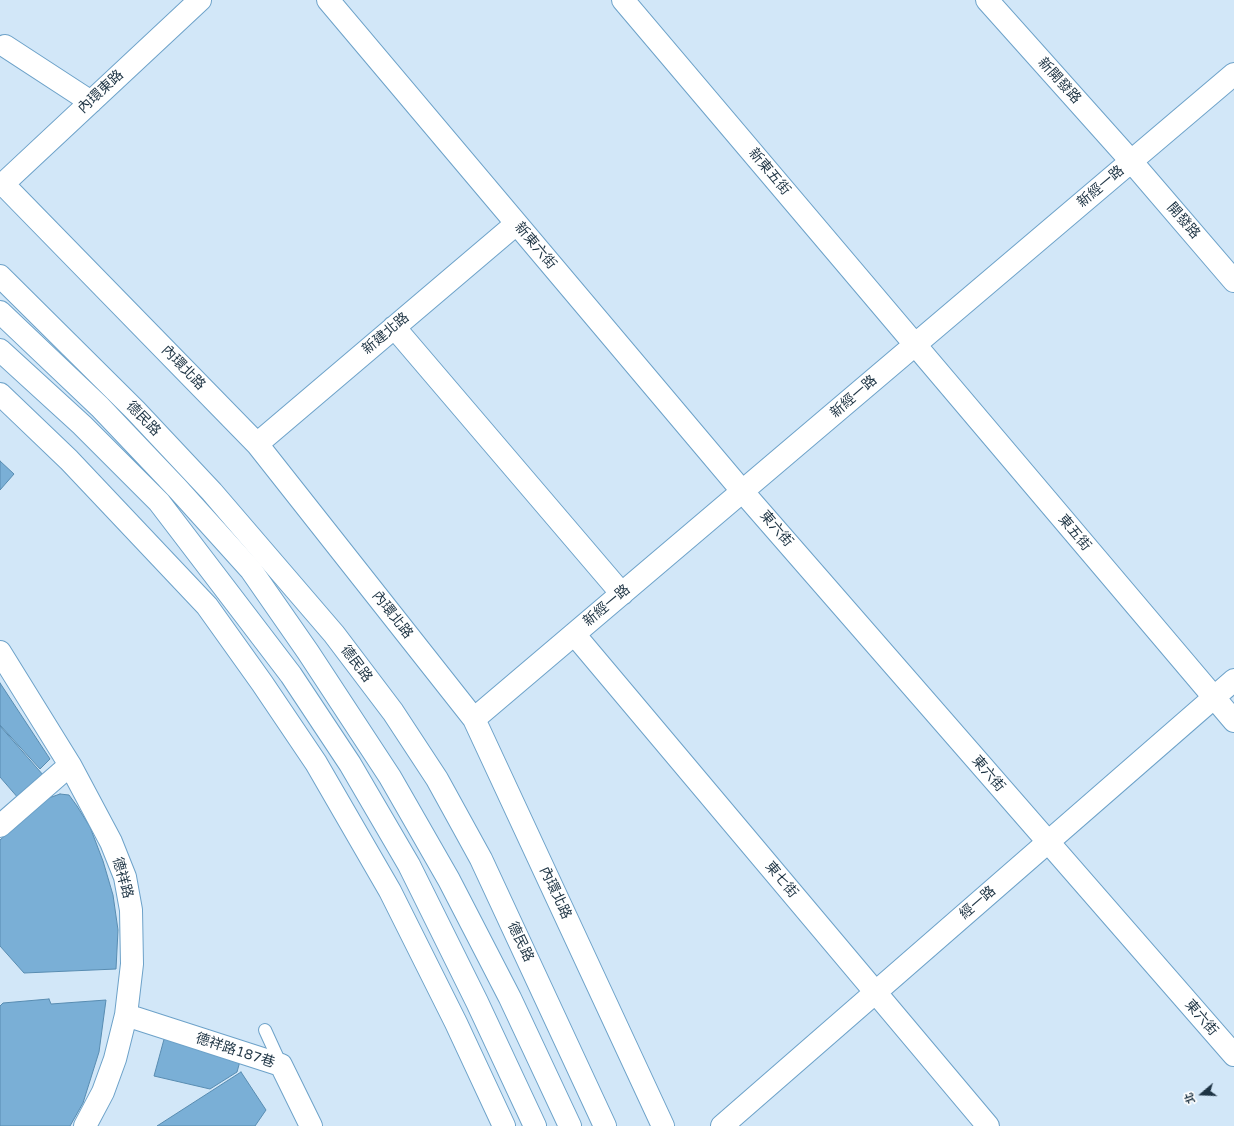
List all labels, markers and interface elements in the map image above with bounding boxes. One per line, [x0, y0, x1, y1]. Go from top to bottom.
street label: 新開發路 [1034, 55, 1084, 107]
street label: 內環東路 [75, 67, 127, 117]
street label: 新東五街 [745, 145, 793, 199]
street label: 新經一路 [1074, 163, 1128, 211]
street label: 開發路 [1163, 200, 1203, 242]
street label: 新東六街 [511, 219, 559, 273]
street label: 新建北路 [359, 310, 413, 358]
street label: 內環北路 [158, 342, 208, 394]
street label: 新經一路 [827, 372, 881, 422]
street label: 德民路 [122, 398, 164, 440]
street label: 東六街 [756, 508, 796, 550]
street label: 東五街 [1054, 512, 1094, 554]
street label: 新經一路 [580, 582, 634, 630]
street label: 內環北路 [368, 588, 416, 642]
street label: 德民路 [337, 642, 375, 686]
street label: 東六街 [968, 753, 1008, 795]
street label: 德祥路 [108, 855, 136, 901]
street label: 東七街 [761, 859, 801, 901]
street label: 內環北路 [536, 864, 574, 922]
street label: 經一路 [957, 883, 999, 923]
street label: 德民路 [504, 919, 536, 965]
street label: 東六街 [1181, 997, 1221, 1039]
street label: 德祥路187巷 [193, 1030, 277, 1072]
north arrow [1182, 1074, 1222, 1114]
text: 北 [1182, 1091, 1198, 1105]

